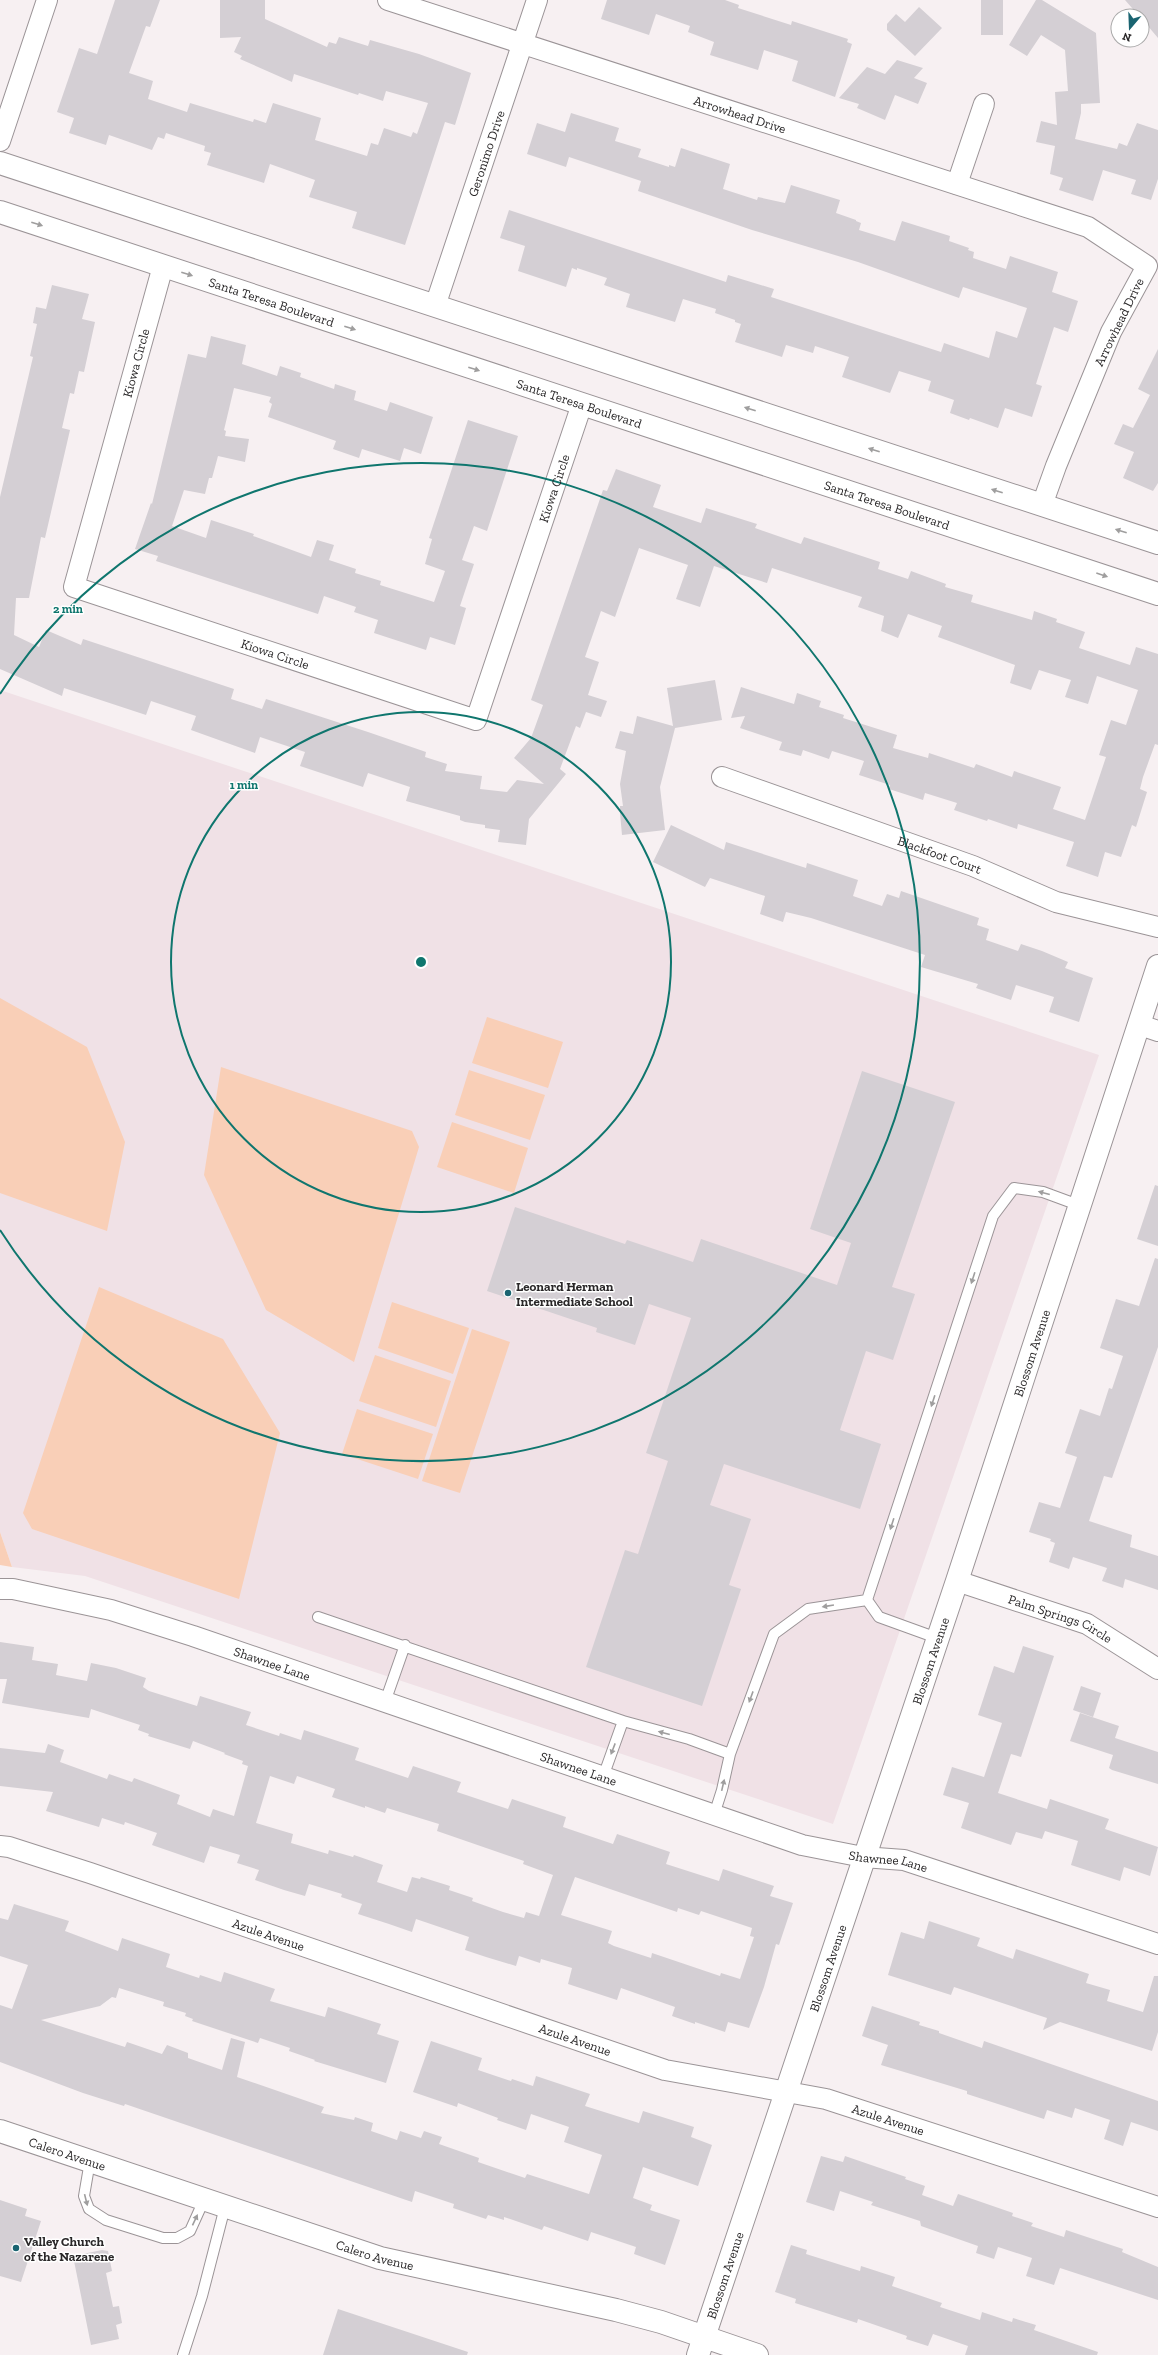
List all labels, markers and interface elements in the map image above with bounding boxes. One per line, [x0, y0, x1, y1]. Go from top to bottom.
north arrow [1110, 8, 1150, 48]
text: N [1120, 29, 1133, 44]
street label: Arrowhead Drive [692, 92, 788, 136]
street label: Geronimo Drive [465, 108, 507, 198]
one-way arrow [31, 221, 43, 227]
one-way arrow [181, 271, 193, 277]
street label: Santa Teresa Boulevard [207, 274, 336, 329]
street label: Arrowhead Drive [1091, 276, 1147, 368]
one-way arrow [345, 325, 357, 331]
street label: Kiowa Circle [120, 327, 152, 399]
one-way arrow [468, 366, 480, 372]
street label: Santa Teresa Boulevard [515, 375, 644, 431]
one-way arrow [744, 406, 756, 412]
one-way arrow [867, 447, 879, 453]
street label: Kiowa Circle [535, 452, 572, 524]
street label: Santa Teresa Boulevard [822, 477, 952, 532]
one-way arrow [991, 487, 1003, 493]
one-way arrow [1115, 528, 1127, 534]
one-way arrow [1096, 573, 1108, 579]
text: 2 min [53, 602, 83, 616]
street label: Kiowa Circle [239, 635, 311, 672]
text: 1 min [230, 778, 258, 792]
street label: Blackfoot Court [896, 832, 984, 876]
centre of rings [414, 955, 428, 969]
one-way arrow [1037, 1190, 1050, 1196]
one-way arrow [970, 1272, 976, 1284]
place label: Leonard Herman Intermediate School [516, 1279, 633, 1309]
marker: Leonard Herman Intermediate School [503, 1288, 513, 1298]
street label: Blossom Avenue [1010, 1307, 1053, 1399]
one-way arrow [929, 1395, 935, 1407]
one-way arrow [889, 1519, 895, 1531]
street label: Palm Springs Circle [1006, 1591, 1115, 1646]
one-way arrow [822, 1603, 834, 1609]
street label: Blossom Avenue [909, 1615, 952, 1706]
street label: Shawnee Lane [232, 1643, 312, 1683]
one-way arrow [747, 1692, 753, 1704]
one-way arrow [658, 1730, 670, 1736]
one-way arrow [609, 1743, 615, 1755]
street label: Shawnee Lane [538, 1748, 619, 1788]
one-way arrow [721, 1779, 727, 1791]
street label: Shawnee Lane [848, 1847, 930, 1875]
street label: Azule Avenue [231, 1915, 307, 1953]
street label: Blossom Avenue [806, 1923, 849, 2014]
street label: Azule Avenue [537, 2020, 613, 2059]
street label: Azule Avenue [850, 2100, 926, 2138]
street label: Calero Avenue [27, 2134, 108, 2173]
one-way arrow [84, 2193, 90, 2206]
one-way arrow [191, 2215, 198, 2226]
street label: Blossom Avenue [703, 2230, 746, 2321]
place label: Valley Church of the Nazarene [24, 2234, 115, 2264]
street label: Calero Avenue [334, 2236, 415, 2273]
marker: Valley Church of the Nazarene [11, 2243, 21, 2253]

